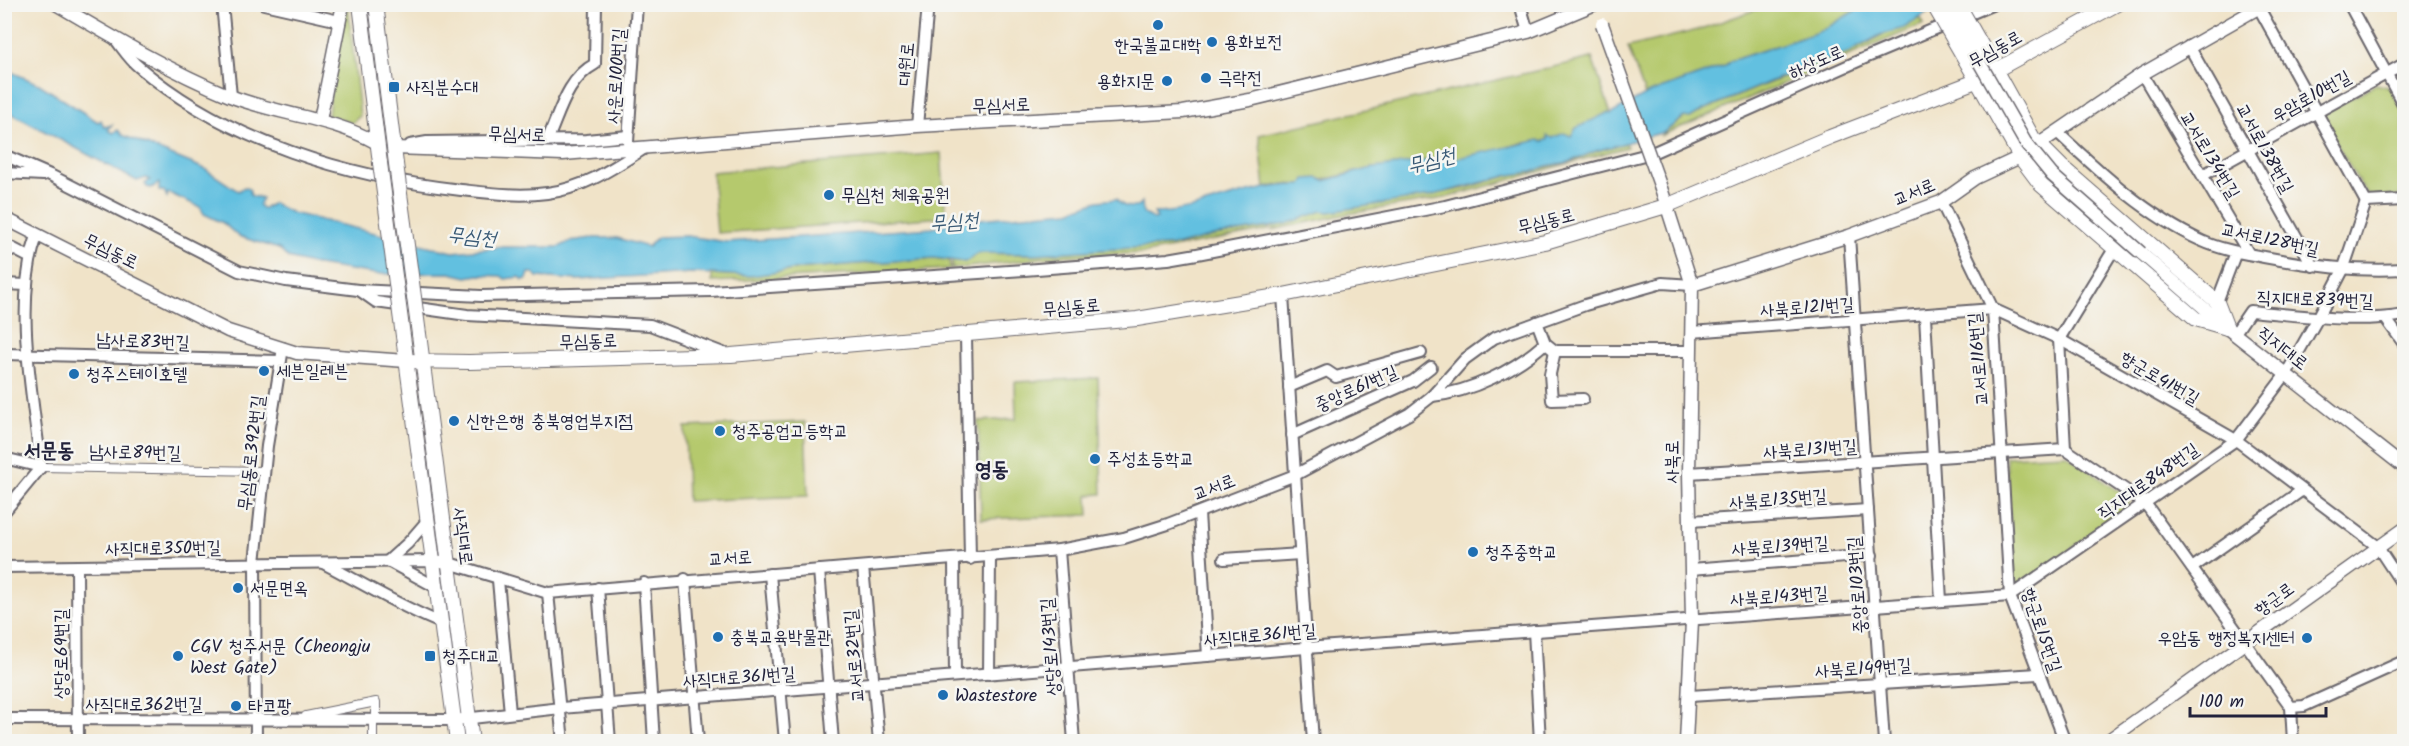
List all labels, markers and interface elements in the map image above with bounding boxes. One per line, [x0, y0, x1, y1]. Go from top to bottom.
marker: 한국불교대학 [1151, 18, 1165, 32]
street label: 무심동로 [1963, 24, 2028, 77]
street label: 사운로100번길 [600, 27, 635, 125]
place label: 용화보전 [1224, 29, 1282, 58]
place label: 한국불교대학 [1115, 32, 1201, 61]
marker: 용화보전 [1205, 35, 1219, 49]
street label: 하상도로 [1784, 38, 1849, 88]
street label: 대원로 [891, 41, 924, 87]
street label: 우암로10번길 [2267, 63, 2357, 131]
place label: 극락전 [1218, 65, 1261, 94]
place label: 용화지문 [1097, 68, 1155, 97]
marker: 극락전 [1199, 71, 1213, 85]
place label: 사직분수대 [406, 74, 478, 103]
marker: 용화지문 [1160, 74, 1174, 88]
marker: 사직분수대 [387, 80, 401, 94]
street label: 무심서로 [972, 91, 1031, 122]
street label: 교서로138번길 [2227, 98, 2301, 200]
street label: 교서로134번길 [2171, 106, 2247, 206]
street label: 무심서로 [487, 120, 546, 151]
water label: 무심천 [1404, 140, 1461, 183]
street label: 교서로 [1889, 172, 1940, 215]
place label: 무심천 체육공원 [841, 182, 950, 211]
marker: 무심천 체육공원 [822, 188, 836, 202]
street label: 무심동로 [1515, 201, 1578, 244]
water label: 무심천 [929, 205, 982, 241]
street label: 교서로128번길 [2218, 216, 2322, 265]
water label: 무심천 [446, 220, 499, 257]
street label: 무심동로 [78, 227, 143, 278]
street label: 직지대로839번길 [2256, 284, 2374, 317]
street label: 사북로121번길 [1759, 291, 1856, 326]
street label: 무심동로 [1041, 292, 1101, 325]
street label: 교서로116번길 [1961, 310, 1998, 407]
street label: 직지대로 [2250, 320, 2314, 378]
street label: 남사로83번길 [96, 326, 191, 359]
street label: 무심동로 [559, 327, 618, 358]
street label: 향군로41번길 [2114, 345, 2205, 414]
place label: 세븐일레븐 [276, 358, 348, 387]
street label: 중앙로61번길 [1310, 358, 1403, 421]
place label: 청주스테이호텔 [86, 361, 187, 390]
marker: 세븐일레븐 [257, 364, 271, 378]
marker: 청주스테이호텔 [67, 367, 81, 381]
street label: 무심동로392번길 [231, 393, 274, 513]
place label: 신한은행 충북영업부지점 [466, 408, 633, 437]
marker: 신한은행 충북영업부지점 [447, 414, 461, 428]
place label: 청주공업고등학교 [732, 418, 848, 447]
marker: 청주공업고등학교 [713, 424, 727, 438]
street label: 사북로131번길 [1762, 433, 1859, 468]
district label: 서문동 [24, 435, 74, 468]
street label: 직지대로848번길 [2092, 436, 2206, 528]
street label: 남사로89번길 [89, 438, 182, 469]
street label: 사북로 [1659, 440, 1688, 484]
place label: 주성초등학교 [1107, 446, 1194, 475]
marker: 주성초등학교 [1088, 452, 1102, 466]
district label: 영동 [975, 454, 1009, 487]
street label: 교서로 [1189, 467, 1240, 510]
street label: 사북로135번길 [1728, 483, 1829, 518]
street label: 사직대로 [443, 506, 480, 567]
street label: 사북로139번길 [1731, 530, 1830, 565]
street label: 사직대로350번길 [105, 534, 222, 565]
street label: 중앙로103번길 [1841, 535, 1876, 634]
place label: 청주중학교 [1485, 539, 1557, 568]
street label: 교서로 [707, 544, 753, 575]
marker: 청주중학교 [1466, 545, 1480, 559]
place label: 서문면옥 [250, 575, 308, 604]
street label: 향군로 [2249, 576, 2301, 625]
street label: 사북로143번길 [1729, 580, 1830, 615]
marker: 서문면옥 [231, 581, 245, 595]
street label: 향군로15번길 [2013, 584, 2069, 677]
street label: 상당로143번길 [1034, 596, 1069, 697]
street label: 상당로69번길 [48, 608, 77, 700]
street label: 교서로32번길 [837, 608, 874, 704]
street label: 사직대로361번길 [1203, 617, 1318, 656]
place label: 충북교육박물관 [730, 624, 831, 653]
place label: 우암동 행정복지센터 [2157, 625, 2295, 654]
marker: 충북교육박물관 [711, 630, 725, 644]
marker: 우암동 행정복지센터 [2300, 631, 2314, 645]
place label: CGV 청주서문 (Cheongju West Gate) [190, 633, 371, 683]
place label: 청주대교 [442, 643, 500, 672]
marker: CGV 청주서문 (Cheongju West Gate) [171, 649, 185, 663]
marker: 청주대교 [423, 649, 437, 663]
street label: 사북로149번길 [1814, 652, 1913, 687]
street label: 사직대로361번길 [682, 660, 797, 697]
scale bar [2190, 680, 2326, 718]
place label: Wastestore [955, 682, 1037, 711]
marker: Wastestore [936, 688, 950, 702]
text: 100 m [2199, 688, 2244, 717]
street label: 사직대로362번길 [85, 691, 203, 720]
place label: 타코팡 [248, 693, 292, 722]
marker: 타코팡 [229, 699, 243, 713]

